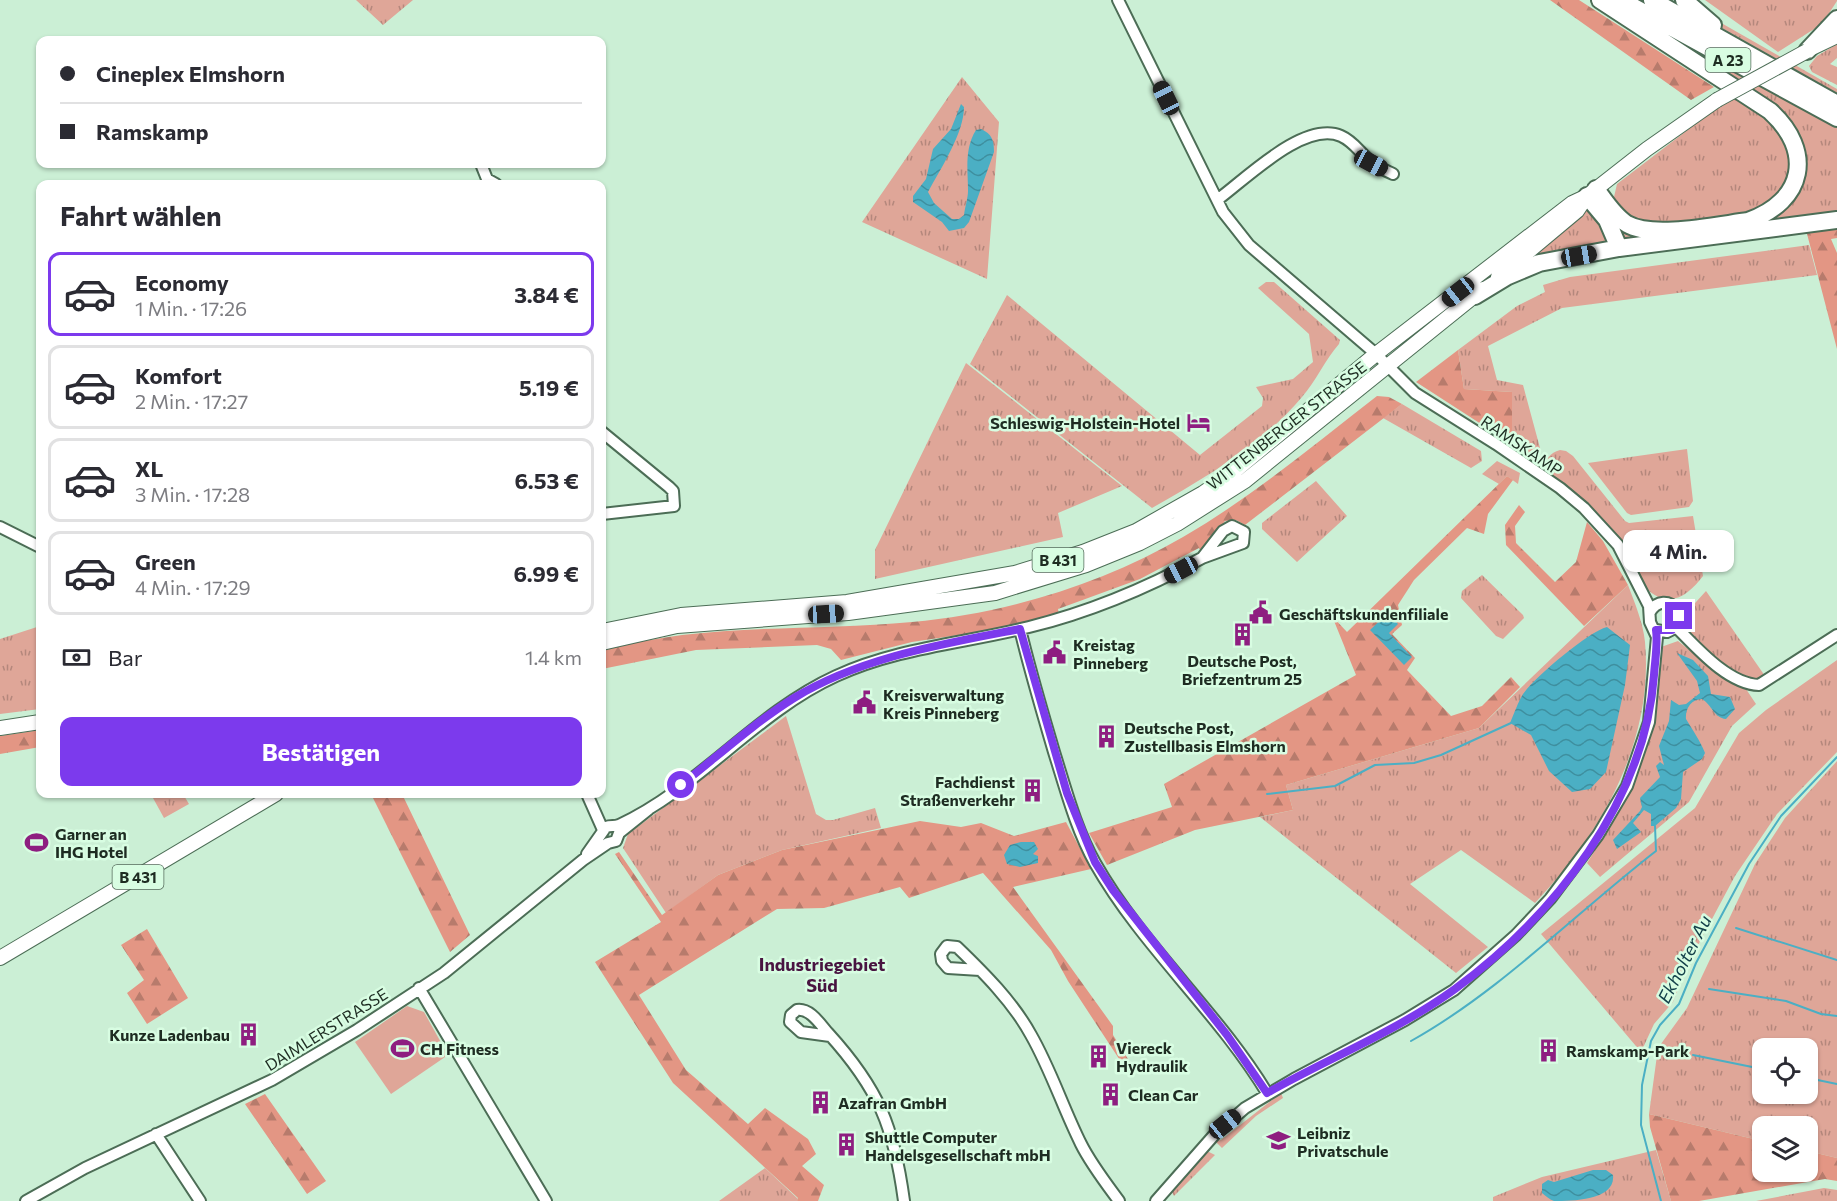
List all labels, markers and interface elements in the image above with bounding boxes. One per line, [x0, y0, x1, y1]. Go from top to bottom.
road number: A 23 [1706, 48, 1750, 72]
text: Cineplex Elmshorn [96, 60, 285, 87]
car [1150, 78, 1182, 118]
text: Ramskamp [96, 118, 209, 145]
car [1351, 147, 1391, 179]
text: Fahrt wählen [60, 199, 222, 232]
car [1560, 244, 1598, 268]
icon: car [63, 267, 117, 321]
text: Economy [135, 269, 229, 296]
car [1438, 274, 1478, 310]
text: 3.84 € [514, 281, 579, 308]
text: 1 Min. · 17:26 [135, 296, 247, 320]
street label: WITTENBERGER STRASSE [1202, 357, 1370, 493]
icon: car [63, 360, 117, 414]
text: Komfort [135, 362, 222, 389]
text: 5.19 € [519, 374, 579, 401]
text: 2 Min. · 17:27 [135, 389, 248, 413]
hotel icon: Schleswig-Holstein-Hotel [1185, 409, 1211, 435]
street label: RAMSKAMP [1478, 411, 1566, 479]
place label: Schleswig-Holstein-Hotel [990, 413, 1180, 432]
icon: car [63, 453, 117, 507]
text: XL [135, 455, 163, 482]
text: 6.53 € [515, 467, 579, 494]
text: 3 Min. · 17:28 [135, 482, 250, 506]
callout: 4 Min. [1624, 529, 1734, 571]
text: 4 Min. [1650, 539, 1707, 563]
icon: car [63, 546, 117, 600]
text: Green [135, 548, 196, 575]
road number: B 431 [1032, 548, 1084, 572]
car [1161, 554, 1201, 586]
text: 6.99 € [513, 560, 579, 587]
text: 4 Min. · 17:29 [135, 575, 251, 599]
public building icon: Geschäftskundenfiliale [1248, 600, 1274, 626]
route end [1665, 602, 1692, 629]
car [808, 604, 844, 624]
place label: Geschäftskundenfiliale [1279, 604, 1448, 623]
building icon: Deutsche Post, Briefzentrum 25 [1229, 622, 1255, 648]
place label: Kreistag Pinneberg [1073, 635, 1148, 672]
public building icon: Kreistag Pinneberg [1042, 640, 1068, 666]
icon: cash [60, 641, 93, 674]
text: Bar [108, 644, 143, 671]
text: 1.4 km [525, 645, 582, 669]
place label: Deutsche Post, Briefzentrum 25 [1182, 651, 1302, 688]
place label: Kreisverwaltung Kreis Pinneberg [883, 685, 1004, 722]
public building icon: Kreisverwaltung Kreis Pinneberg [852, 690, 878, 716]
button: Bestätigen [60, 717, 582, 786]
place label: Deutsche Post, Zustellbasis Elmshorn [1124, 718, 1286, 755]
building icon: Deutsche Post, Zustellbasis Elmshorn [1093, 723, 1119, 749]
route start [667, 771, 694, 798]
place label: Fachdienst Straßenverkehr [900, 772, 1015, 809]
building icon: Fachdienst Straßenverkehr [1020, 777, 1046, 803]
place label: Garner an IHG Hotel [55, 824, 128, 861]
sports icon: Garner an IHG Hotel [24, 829, 50, 855]
road number: B 431 [112, 865, 164, 889]
water label: Ekholter Au [1652, 911, 1716, 1007]
district label: Industriegebiet Süd [759, 953, 886, 996]
street label: DAIMLERSTRASSE [261, 984, 391, 1074]
building icon: Kunze Ladenbau [235, 1021, 261, 1047]
place label: Kunze Ladenbau [109, 1025, 230, 1044]
sports icon: CH Fitness [389, 1035, 415, 1061]
building icon: Ramskamp-Park [1535, 1037, 1561, 1063]
place label: Viereck Hydraulik [1116, 1038, 1189, 1075]
map controls [1752, 1038, 1818, 1182]
button: locate [1752, 1038, 1818, 1104]
place label: CH Fitness [420, 1039, 499, 1058]
place label: Ramskamp-Park [1566, 1041, 1690, 1060]
building icon: Viereck Hydraulik [1085, 1043, 1111, 1069]
building icon: Clean Car [1097, 1081, 1123, 1107]
place label: Clean Car [1128, 1085, 1199, 1104]
building icon: Azafran GmbH [807, 1089, 833, 1115]
place label: Azafran GmbH [838, 1093, 947, 1112]
car [1205, 1106, 1245, 1142]
button: layers [1752, 1116, 1818, 1182]
place label: Leibniz Privatschule [1297, 1123, 1389, 1160]
place label: Shuttle Computer Handelsgesellschaft mbH [865, 1127, 1051, 1164]
school or university icon: Leibniz Privatschule [1266, 1128, 1292, 1154]
building icon: Shuttle Computer Handelsgesellschaft mbH [834, 1132, 860, 1158]

